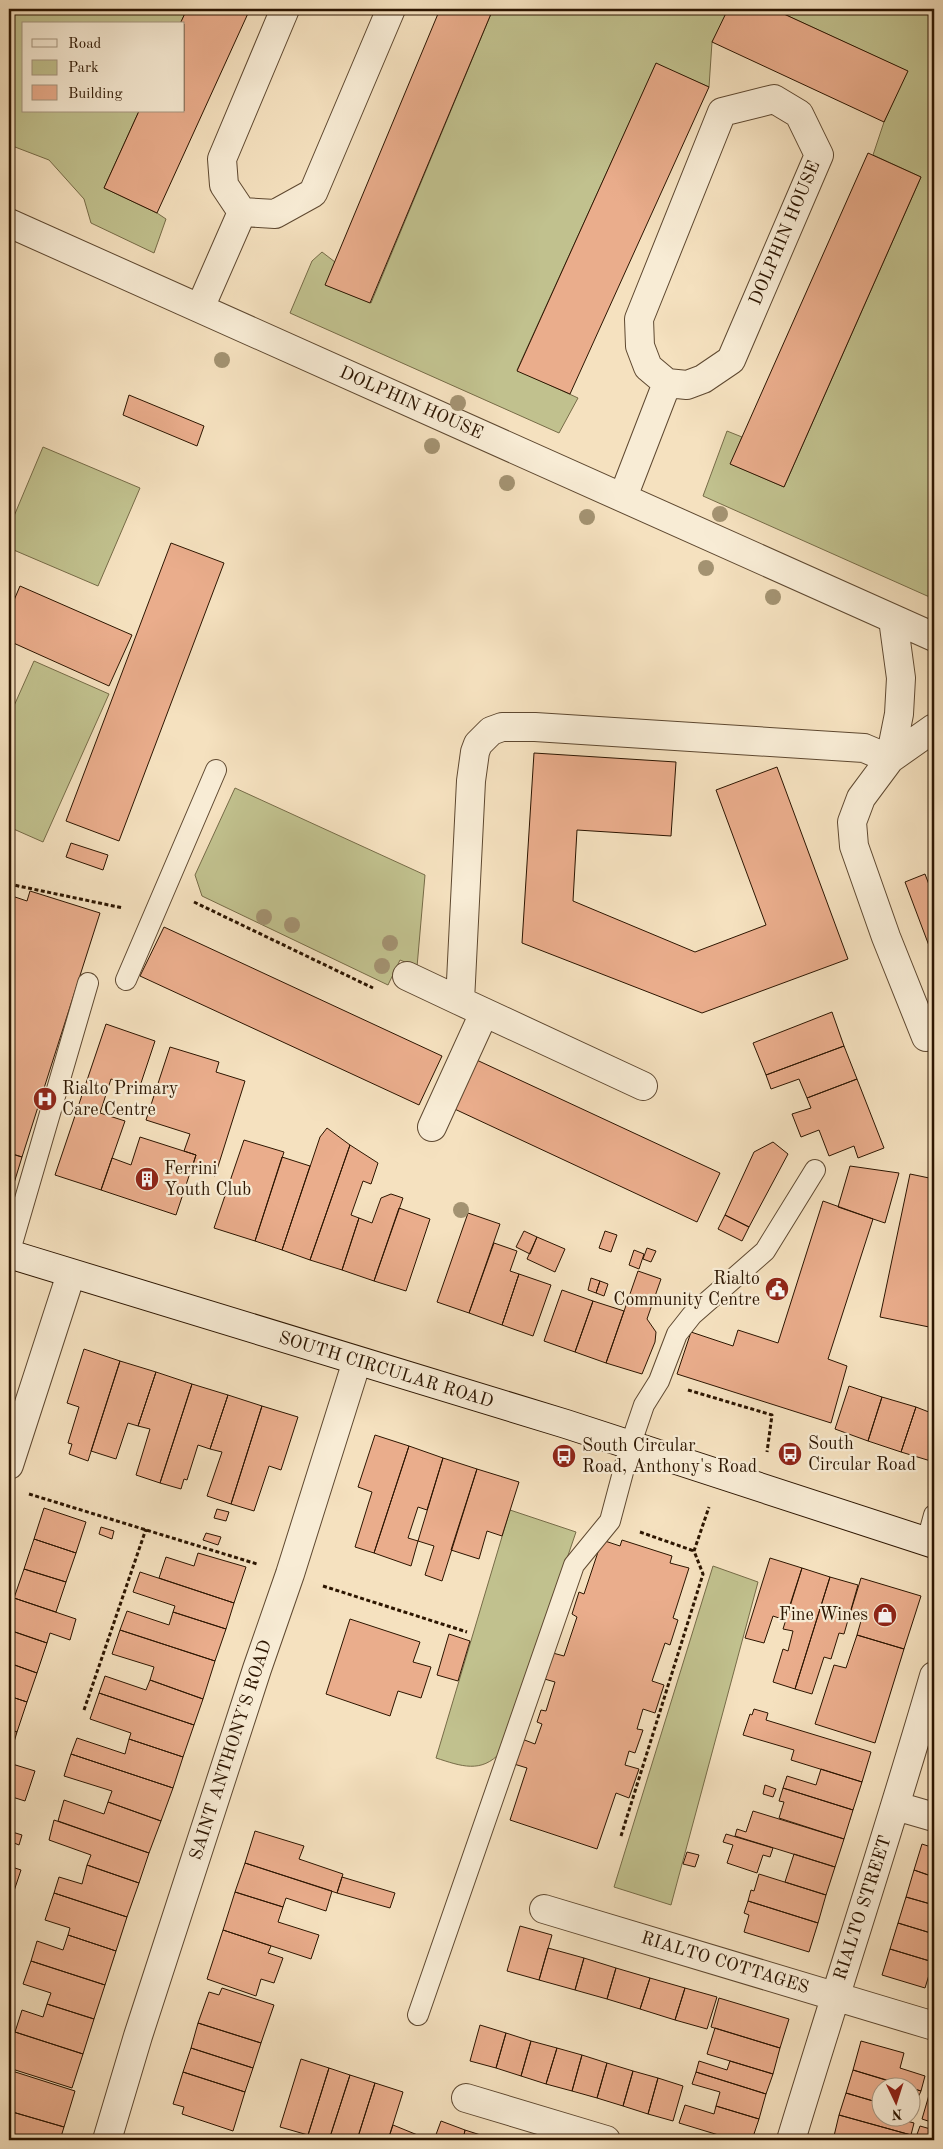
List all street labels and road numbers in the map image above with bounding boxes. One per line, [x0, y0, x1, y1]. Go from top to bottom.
street label: DOLPHIN HOUSE [746, 158, 824, 308]
street label: DOLPHIN HOUSE [337, 363, 485, 443]
street label: SOUTH CIRCULAR ROAD [277, 1329, 495, 1411]
street label: SAINT ANTHONY'S ROAD [187, 1638, 275, 1862]
street label: RIALTO STREET [831, 1833, 895, 1983]
street label: RIALTO COTTAGES [639, 1929, 811, 1997]

